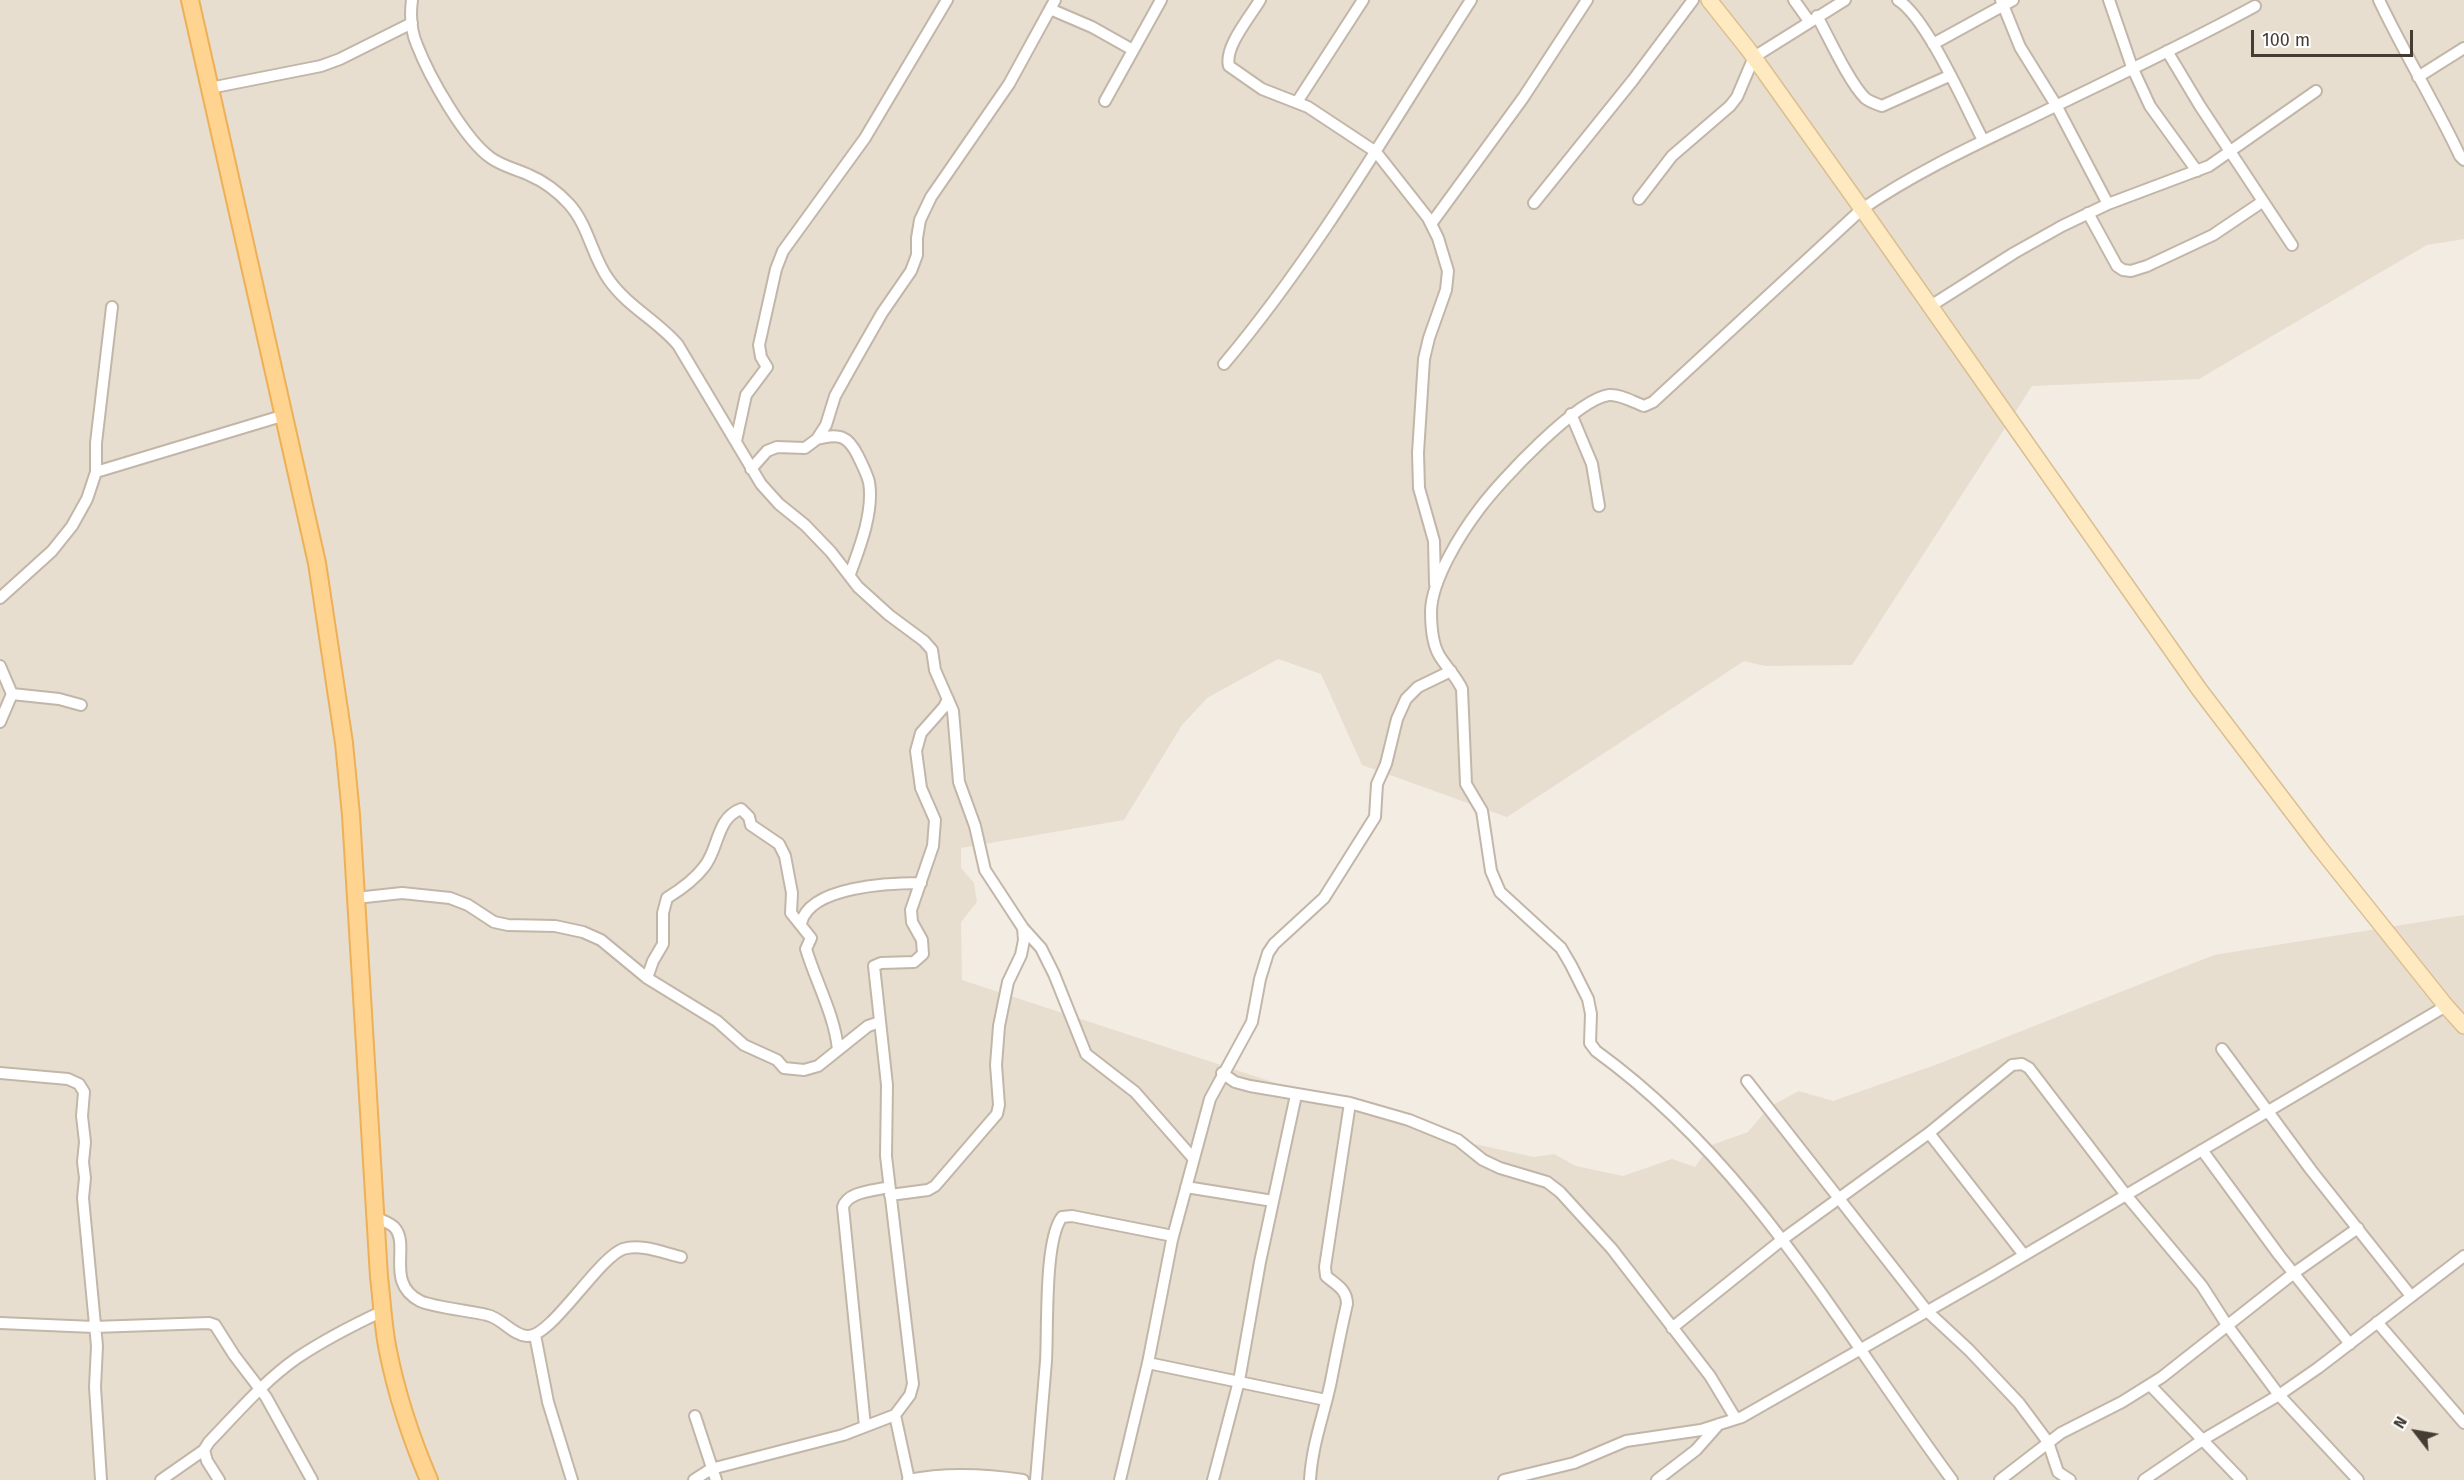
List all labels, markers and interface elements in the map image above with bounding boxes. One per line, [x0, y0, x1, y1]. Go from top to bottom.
scale bar [2254, 18, 2416, 56]
text: 100 m [2262, 29, 2310, 51]
north arrow [2386, 1402, 2446, 1462]
text: N [2389, 1413, 2411, 1432]

